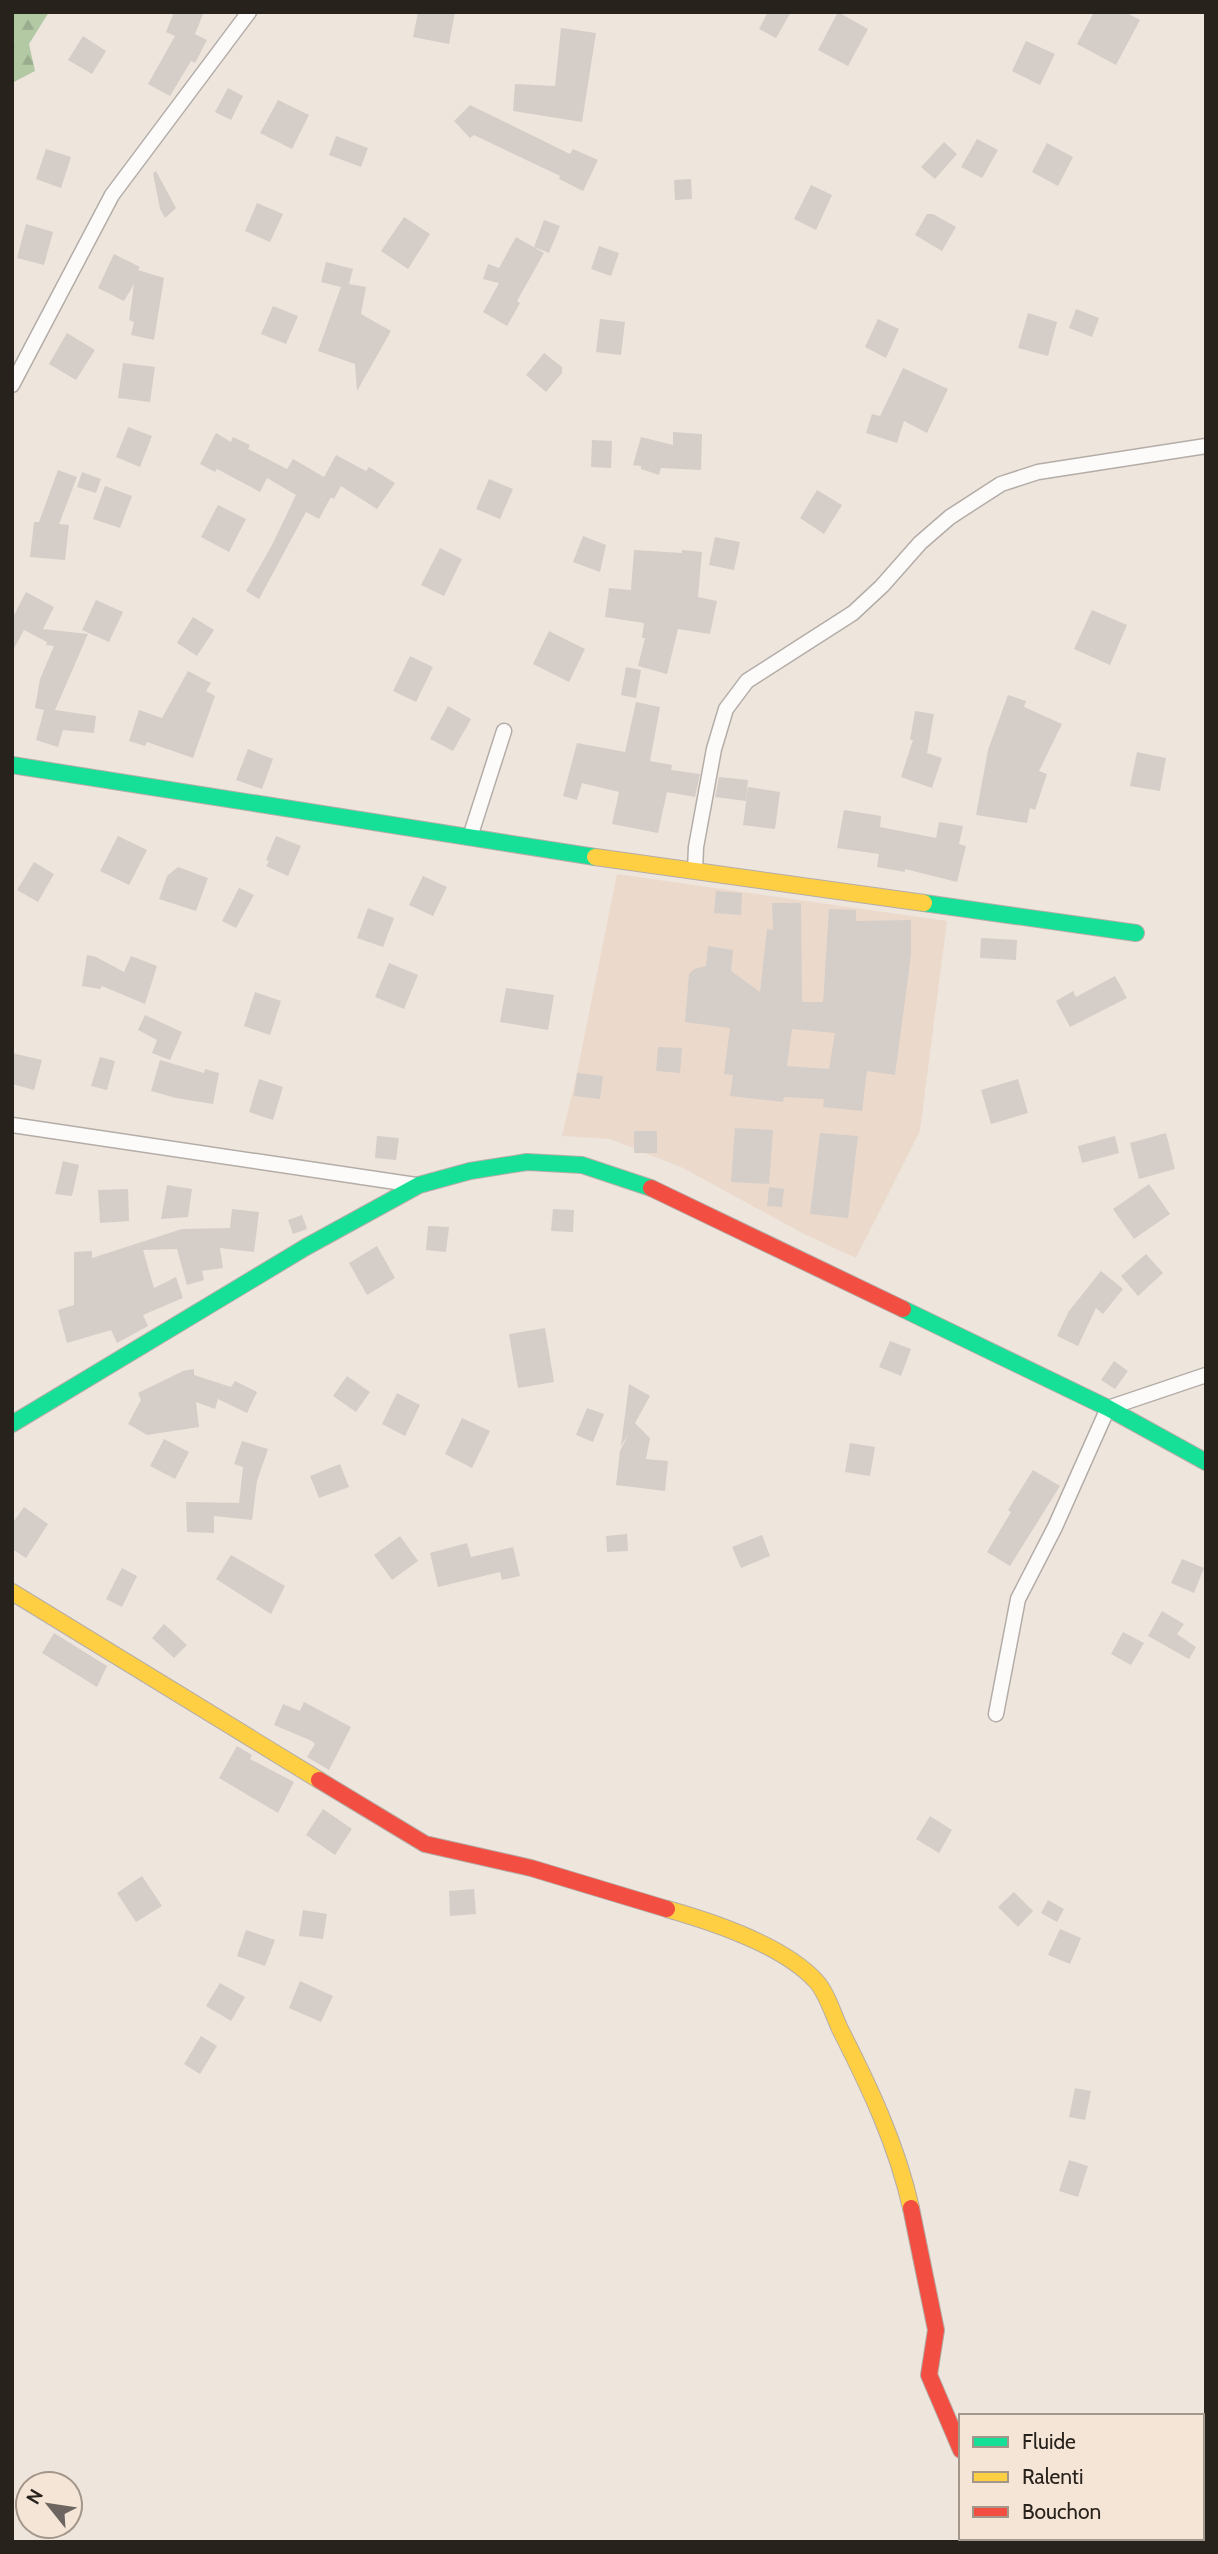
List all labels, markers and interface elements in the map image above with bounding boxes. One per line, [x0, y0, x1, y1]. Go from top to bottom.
legend [959, 2414, 1204, 2540]
text: Fluide [1022, 2429, 1076, 2454]
text: Ralenti [1022, 2464, 1083, 2489]
north arrow [14, 2470, 84, 2540]
text: N [21, 2485, 48, 2508]
text: Bouchon [1022, 2499, 1101, 2524]

